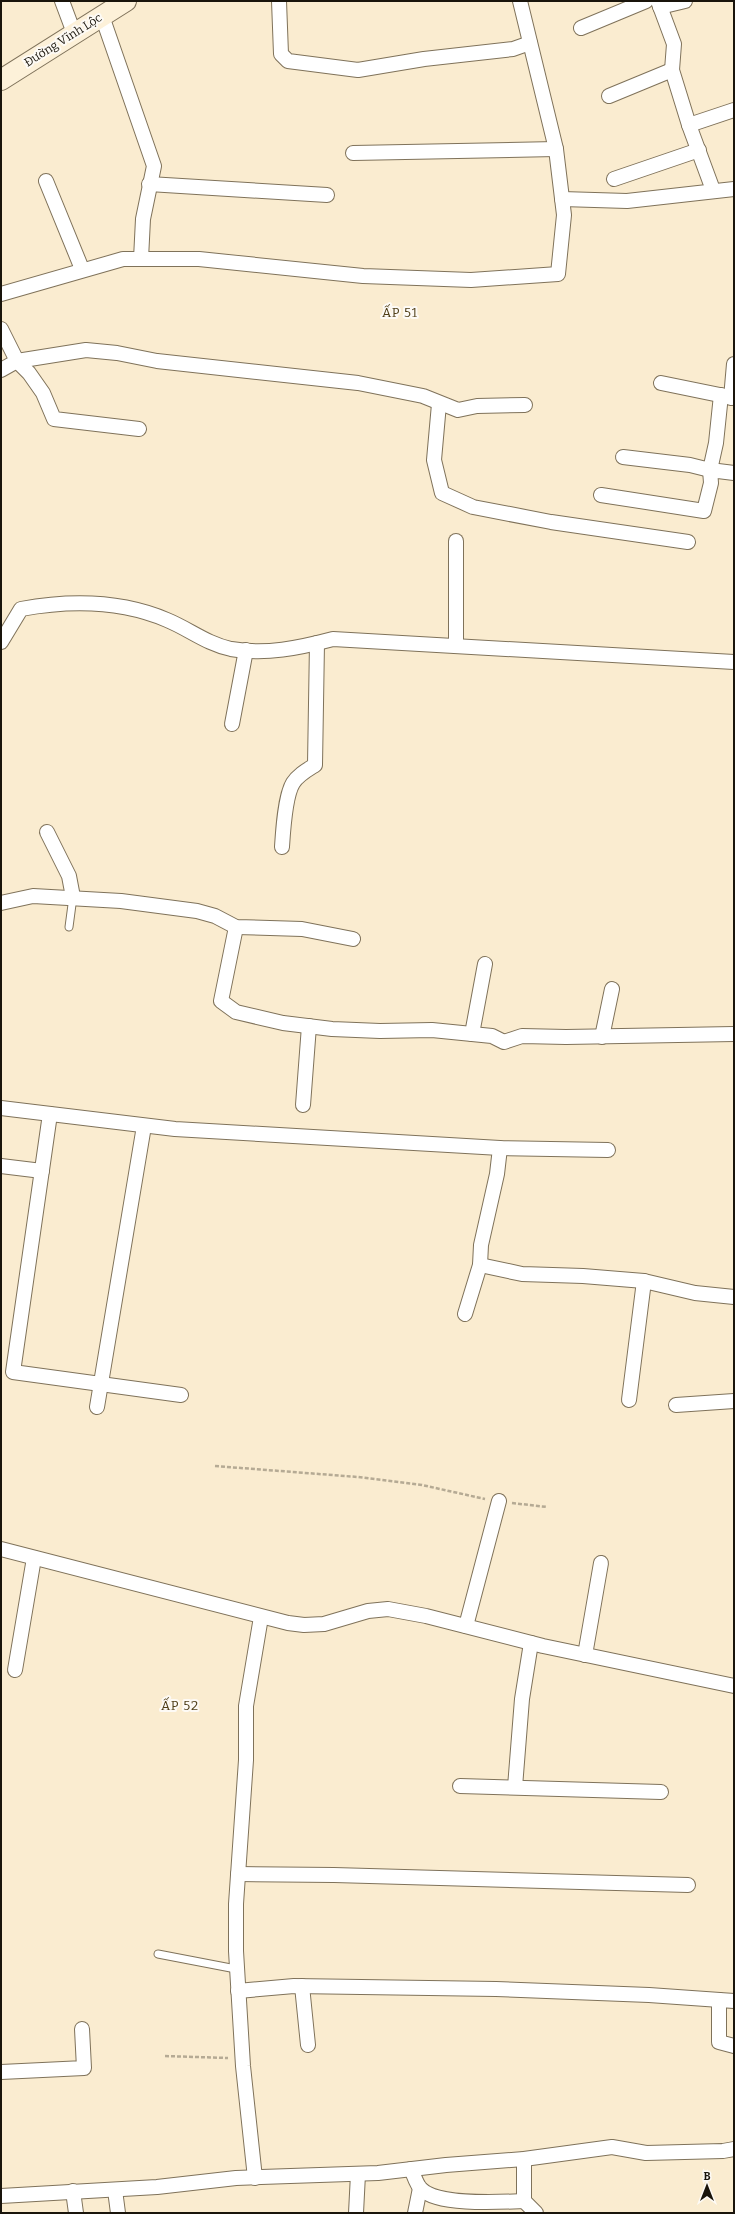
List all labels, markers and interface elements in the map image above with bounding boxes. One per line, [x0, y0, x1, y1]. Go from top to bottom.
street label: Đường Vĩnh Lộc [22, 10, 104, 70]
district label: ẤP 51 [382, 304, 418, 320]
district label: ẤP 52 [161, 1697, 199, 1713]
north arrow [687, 2166, 727, 2206]
text: B [703, 2170, 711, 2183]

